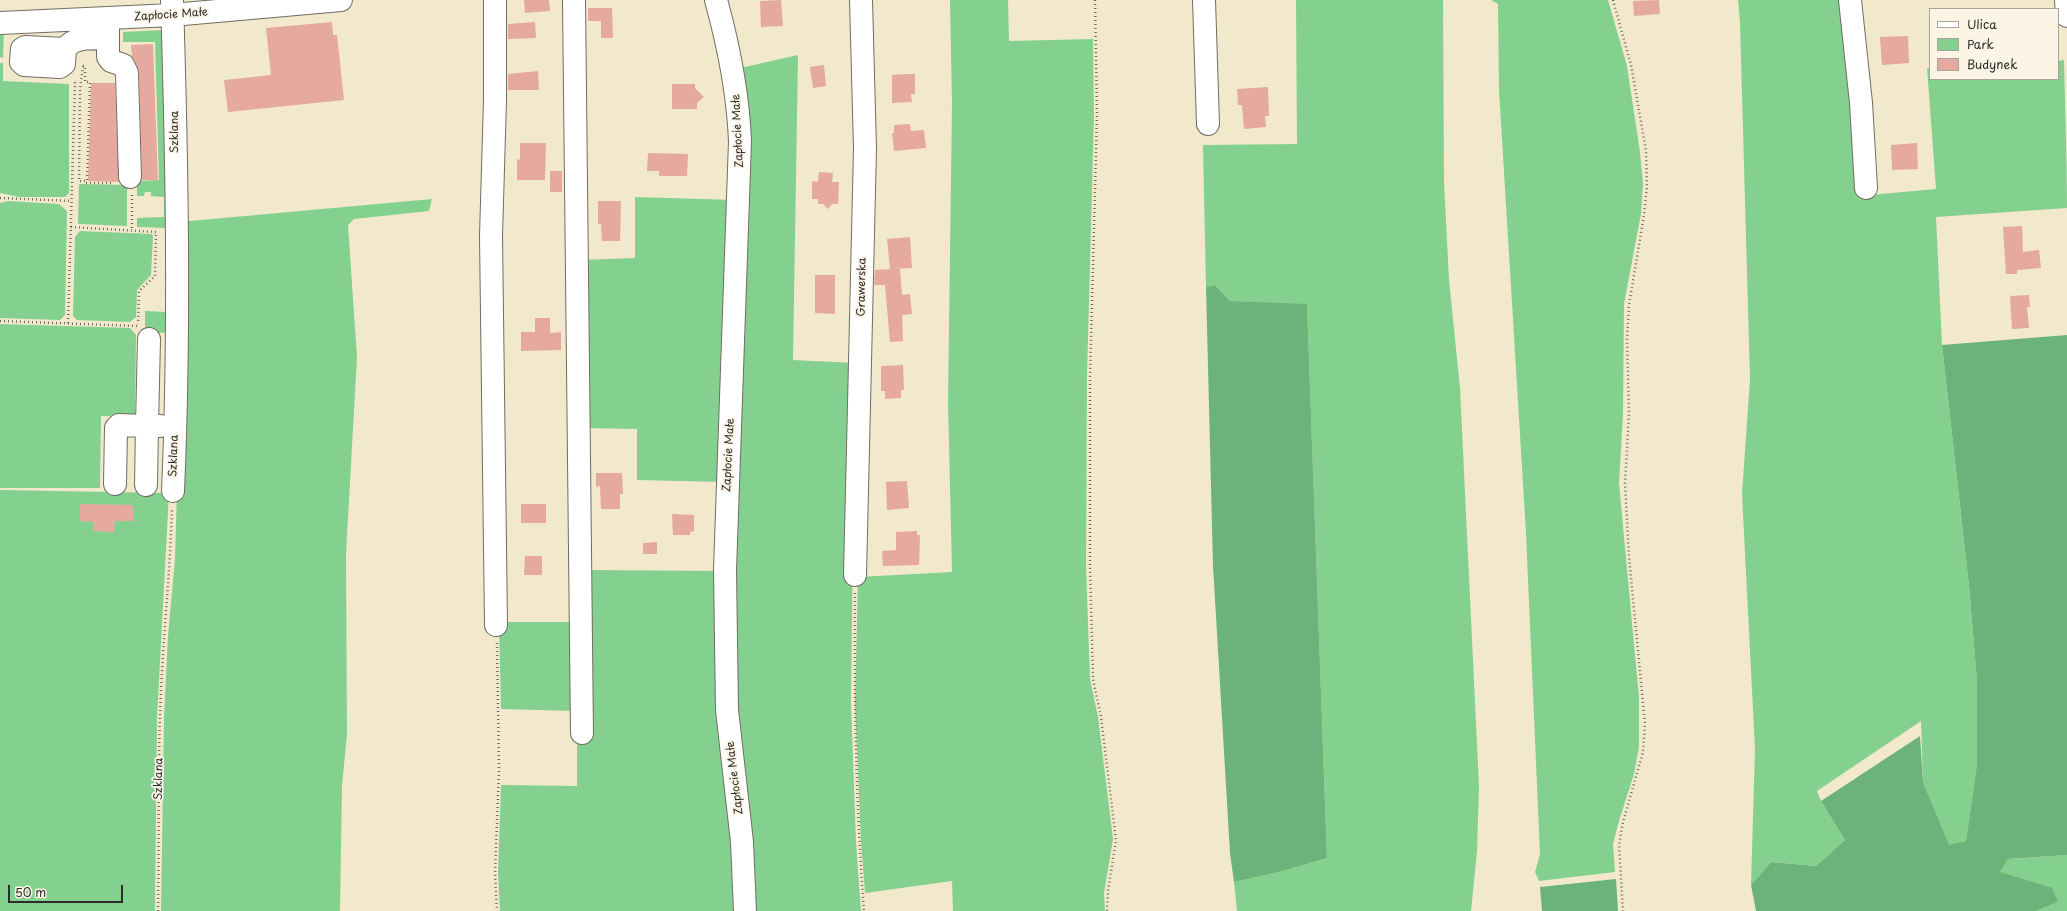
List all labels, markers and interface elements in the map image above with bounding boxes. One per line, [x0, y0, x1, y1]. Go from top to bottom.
street label: Zapłocie Małe [134, 6, 208, 24]
legend [1929, 8, 2059, 80]
text: Ulica [1967, 15, 1997, 33]
text: Park [1967, 35, 1994, 53]
text: Budynek [1967, 55, 2017, 73]
street label: Zapłocie Małe [729, 94, 747, 168]
street label: Szklana [168, 111, 182, 153]
street label: Grawerska [855, 257, 869, 317]
street label: Zapłocie Małe [720, 418, 738, 492]
street label: Szklana [167, 435, 181, 477]
street label: Zapłocie Małe [724, 741, 746, 815]
street label: Szklana [152, 758, 166, 800]
scale bar [10, 877, 125, 903]
text: 50 m [15, 883, 46, 901]

